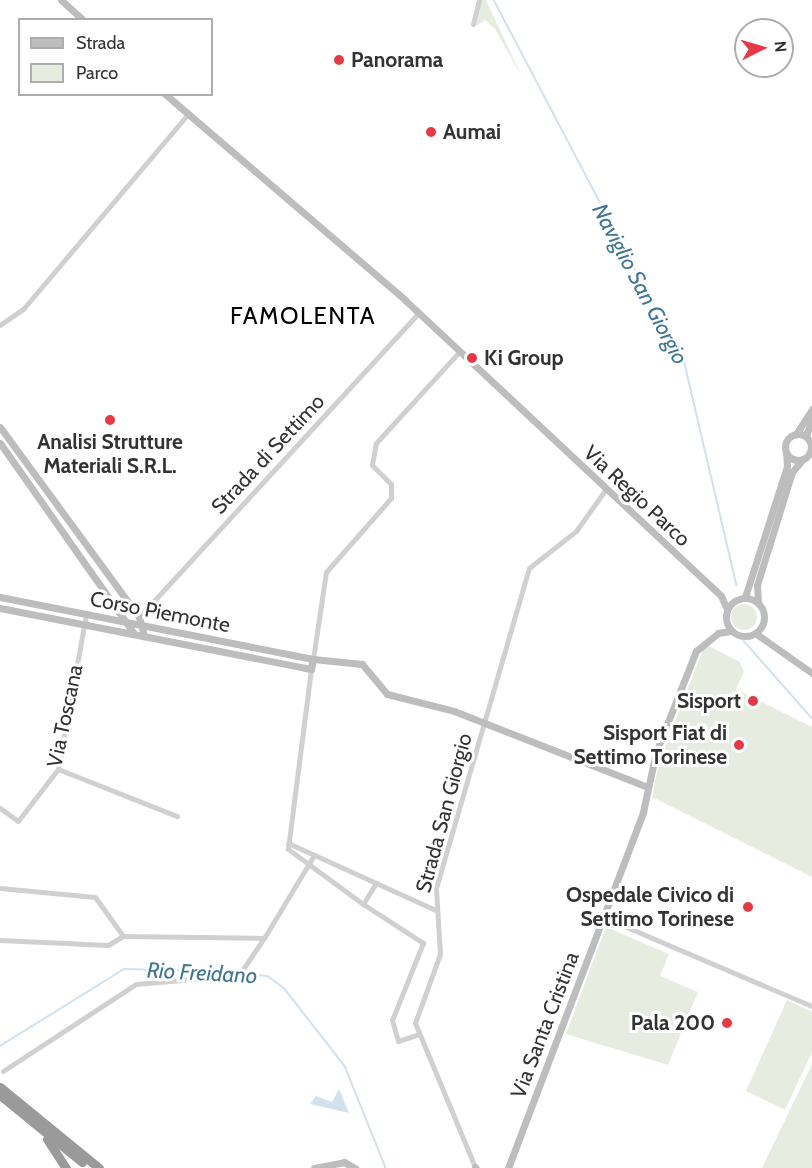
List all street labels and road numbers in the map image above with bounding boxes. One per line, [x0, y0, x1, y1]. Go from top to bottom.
street label: Strada di Settimo [206, 389, 330, 519]
street label: Via Regio Parco [578, 440, 696, 552]
street label: Corso Piemonte [88, 586, 232, 638]
street label: Via Toscana [42, 662, 88, 770]
street label: Strada San Giorgio [411, 730, 477, 896]
street label: Via Santa Cristina [506, 948, 584, 1102]

